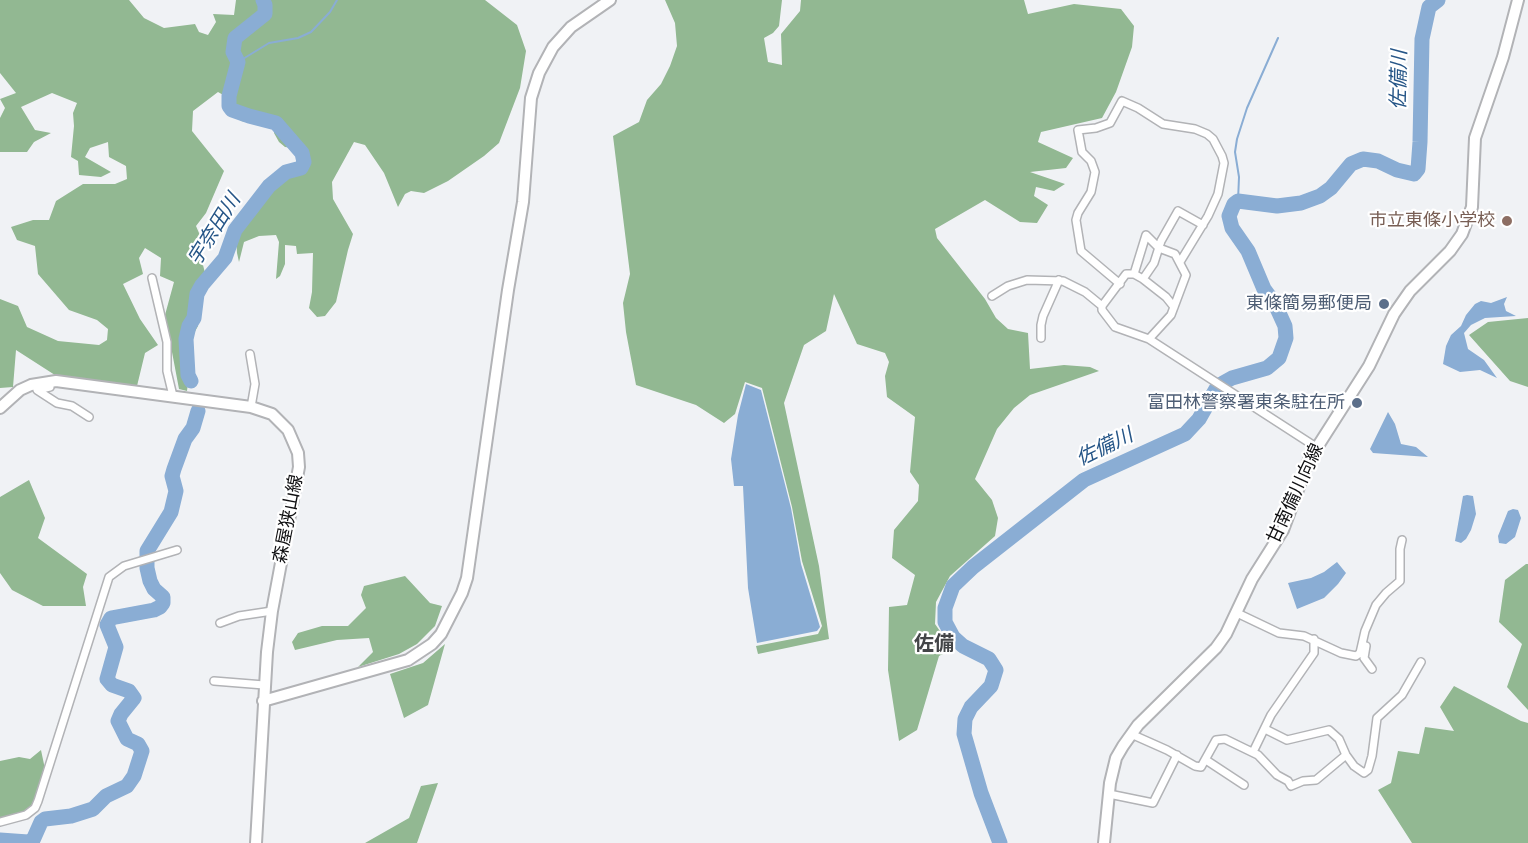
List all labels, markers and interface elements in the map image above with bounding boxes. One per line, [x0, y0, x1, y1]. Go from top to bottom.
water label: 佐備川 [1387, 50, 1413, 110]
water label: 宇奈田川 [184, 190, 246, 270]
place label: 市立東條小学校 [1369, 210, 1495, 232]
marker: 市立東條小学校 [1500, 214, 1514, 228]
place label: 東條簡易郵便局 [1246, 293, 1372, 315]
marker: 東條簡易郵便局 [1377, 297, 1391, 311]
place label: 富田林警察署東条駐在所 [1147, 392, 1345, 414]
marker: 富田林警察署東条駐在所 [1350, 396, 1364, 410]
water label: 佐備川 [1073, 424, 1137, 472]
street label: 甘南備川向線 [1263, 440, 1329, 548]
street label: 森屋狭山線 [270, 473, 308, 565]
district label: 佐備 [914, 633, 954, 657]

